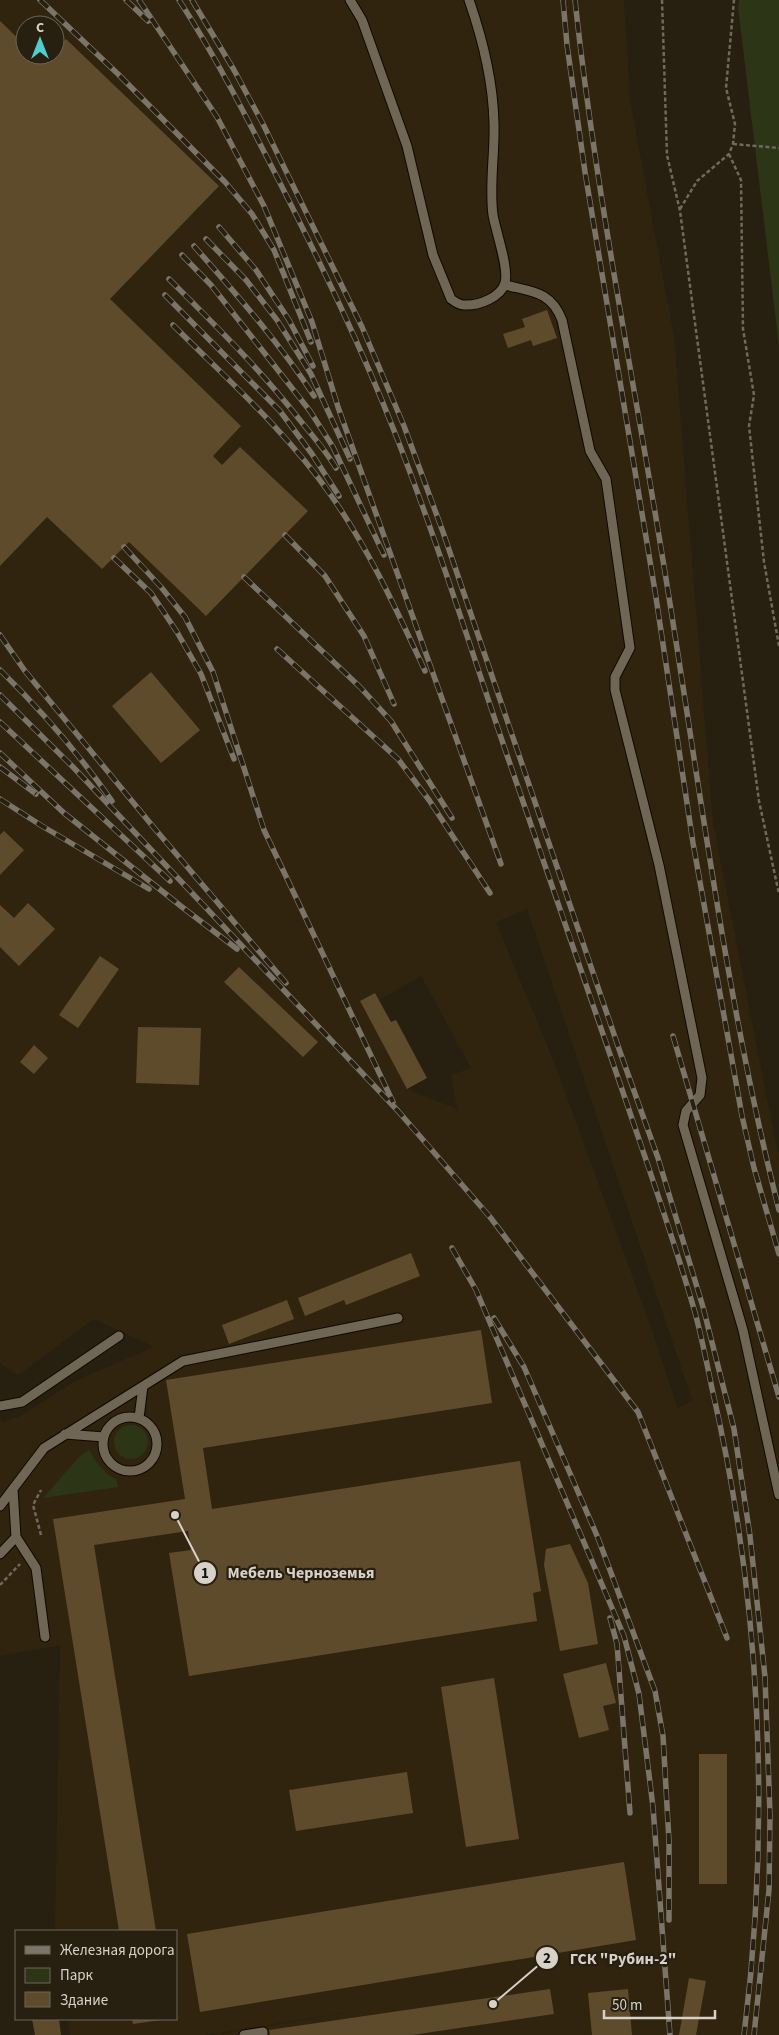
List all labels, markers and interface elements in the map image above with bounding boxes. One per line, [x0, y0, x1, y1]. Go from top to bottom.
north arrow [15, 15, 65, 65]
text: С [36, 18, 44, 38]
callout: Мебель Черноземья [192, 1557, 384, 1588]
text: Мебель Черноземья [228, 1562, 374, 1584]
text: 1 [201, 1563, 209, 1584]
legend [15, 1930, 178, 2020]
text: Железная дорога [60, 1940, 175, 1961]
callout: ГСК "Рубин-2" [535, 1943, 687, 1974]
text: 2 [543, 1948, 551, 1969]
text: ГСК "Рубин-2" [570, 1948, 676, 1970]
text: Парк [60, 1965, 94, 1986]
scale bar [604, 1988, 715, 2020]
text: Здание [60, 1990, 108, 2011]
text: 50 m [612, 1995, 642, 2016]

